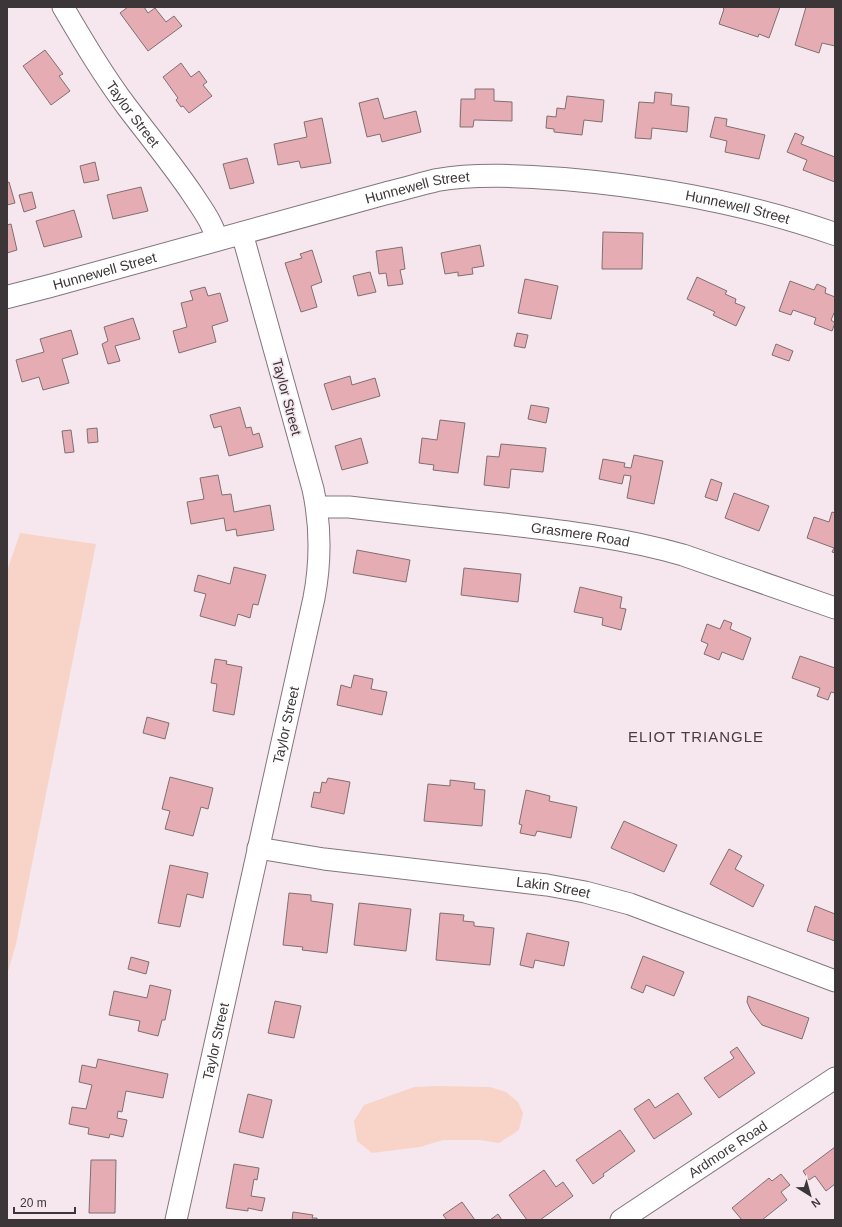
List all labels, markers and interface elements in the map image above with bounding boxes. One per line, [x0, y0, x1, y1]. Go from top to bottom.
street label: Taylor Street [103, 78, 163, 150]
street label: Hunnewell Street [363, 168, 470, 207]
street label: Hunnewell Street [684, 187, 792, 227]
street label: Hunnewell Street [51, 249, 158, 293]
street label: Taylor Street [269, 357, 305, 437]
street label: Grasmere Road [530, 519, 631, 550]
street label: Taylor Street [269, 685, 302, 765]
district label: ELIOT TRIANGLE [628, 728, 764, 745]
street label: Lakin Street [515, 873, 592, 901]
street label: Taylor Street [199, 1001, 232, 1081]
street label: Ardmore Road [685, 1117, 770, 1181]
north arrow [790, 1175, 830, 1215]
scale bar [14, 1189, 75, 1215]
text: 20 m [20, 1196, 47, 1210]
text: N [809, 1196, 823, 1210]

